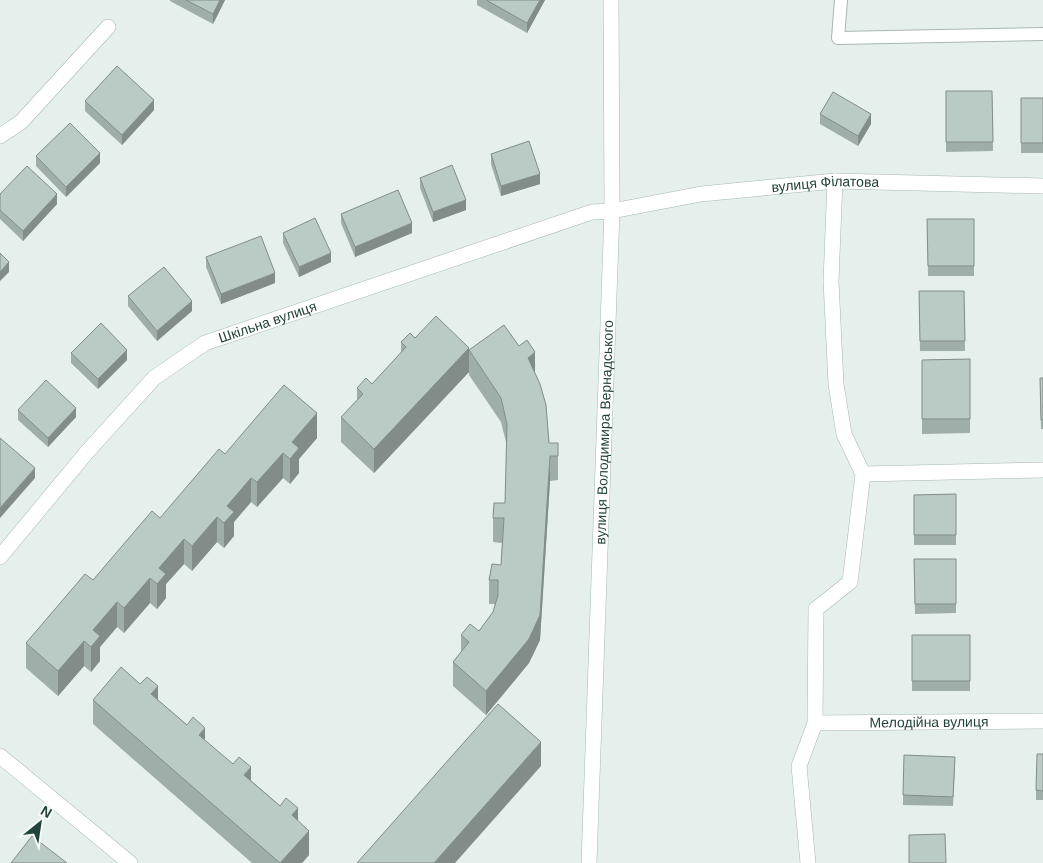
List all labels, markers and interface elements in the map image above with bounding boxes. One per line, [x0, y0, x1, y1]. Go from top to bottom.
street label: вулиця Філатова [771, 173, 879, 195]
street label: Шкільна вулиця [216, 298, 319, 346]
street label: вулиця Володимира Вернадського [592, 320, 616, 545]
street label: Мелодійна вулиця [869, 713, 989, 731]
north arrow [15, 798, 65, 848]
text: N [38, 802, 55, 821]

